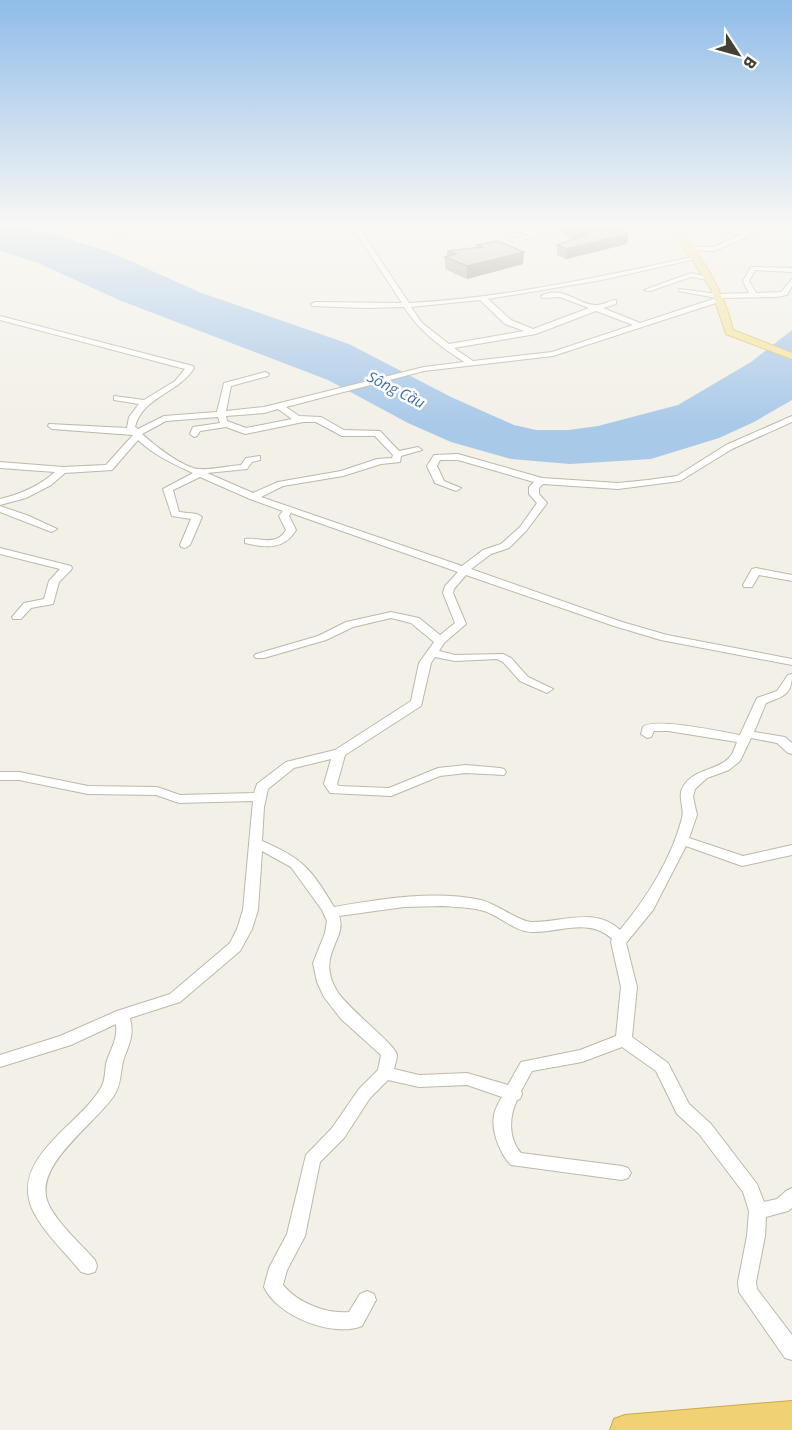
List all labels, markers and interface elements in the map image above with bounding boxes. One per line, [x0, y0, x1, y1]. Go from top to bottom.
north arrow [708, 24, 768, 84]
text: B [738, 52, 762, 74]
water label: Sông Cầu [364, 366, 429, 412]

